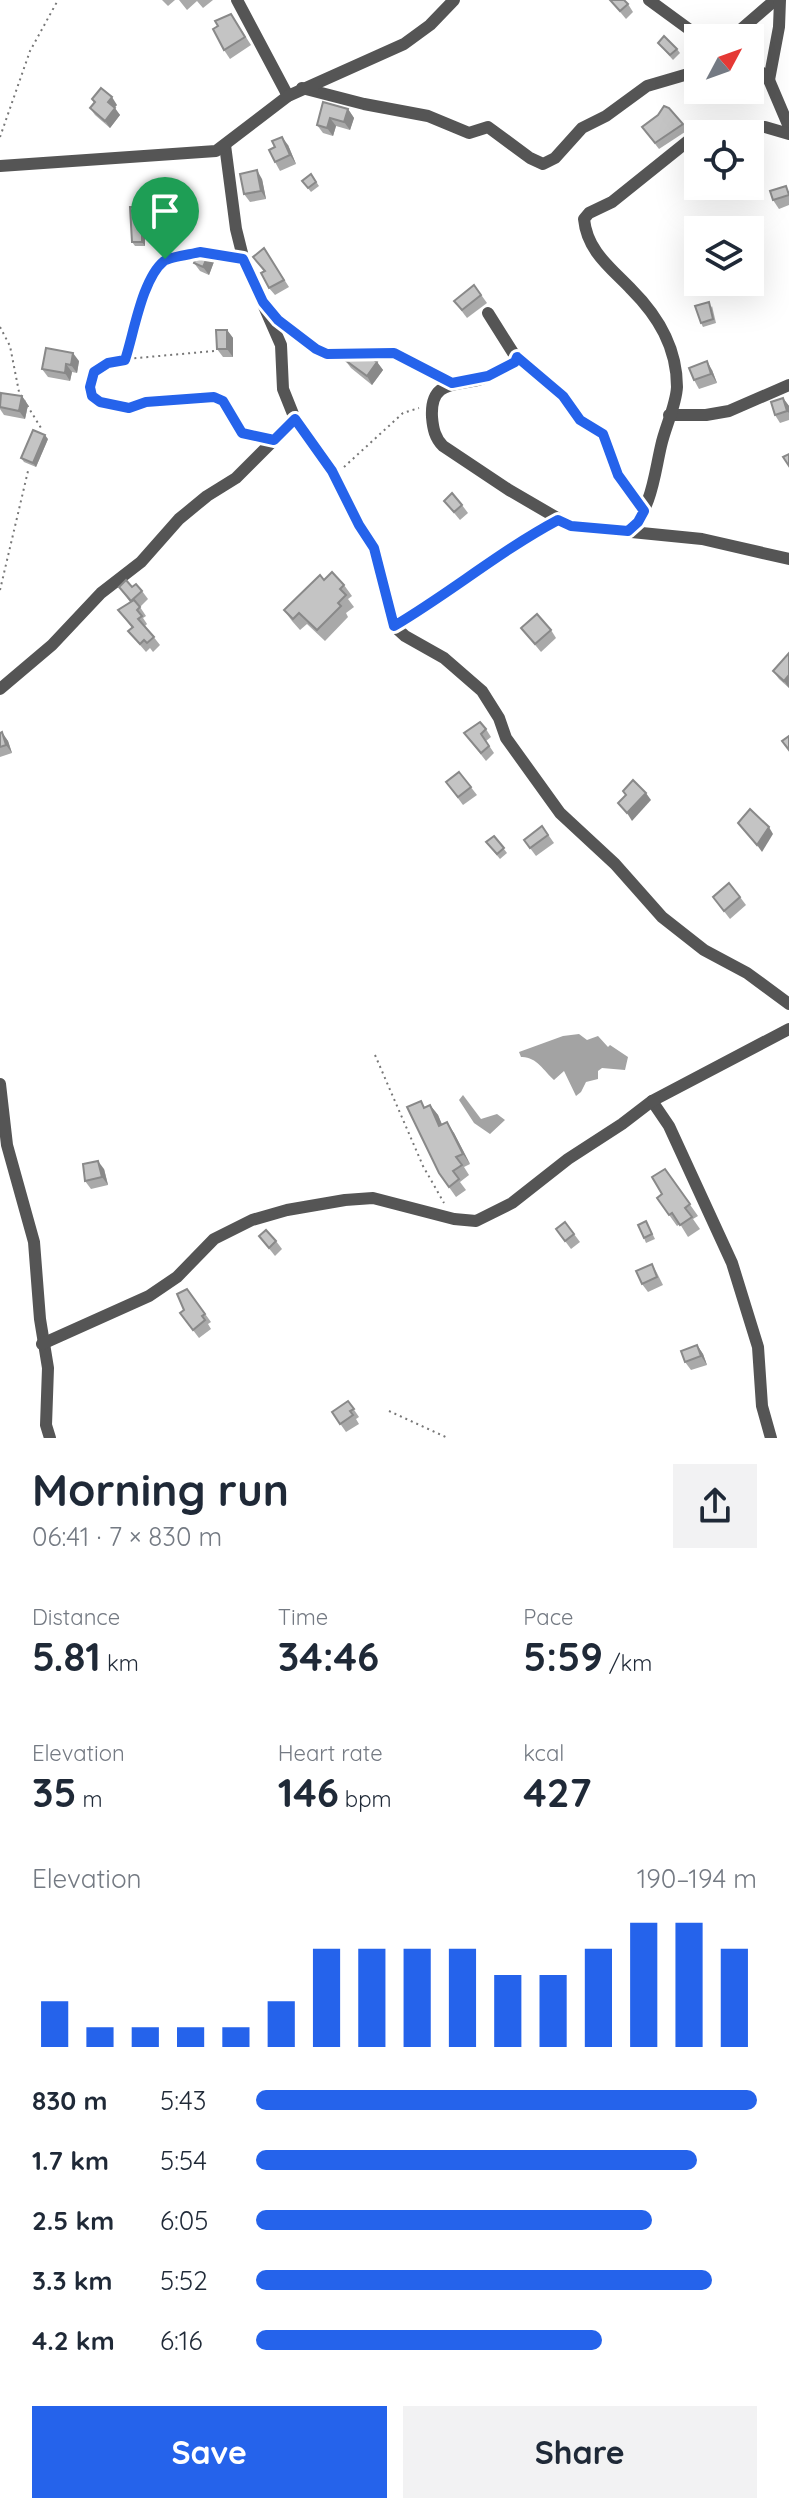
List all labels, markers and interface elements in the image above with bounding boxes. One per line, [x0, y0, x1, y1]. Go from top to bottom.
north arrow [684, 24, 764, 104]
map controls [684, 24, 764, 296]
button: locate [684, 120, 764, 200]
pin [131, 177, 199, 259]
icon: arrive [143, 189, 187, 233]
button: layers [684, 216, 764, 296]
text: Morning run [32, 1462, 289, 1517]
button: share [673, 1464, 757, 1548]
text: 06:41 · 7 × 830 m [32, 1520, 222, 1553]
text: Distance [32, 1603, 120, 1631]
text: Time [278, 1603, 328, 1631]
text: Pace [523, 1603, 574, 1631]
text: 5.81 [32, 1631, 101, 1681]
text: 34:46 [278, 1631, 379, 1681]
text: 5:59 [523, 1631, 603, 1681]
text: km [101, 1649, 139, 1677]
text: /km [603, 1649, 652, 1677]
text: Elevation [32, 1739, 125, 1767]
text: Heart rate [278, 1739, 383, 1767]
text: kcal [523, 1739, 564, 1767]
text: 35 [32, 1767, 77, 1817]
text: 146 [278, 1767, 339, 1817]
text: 427 [523, 1767, 592, 1817]
text: m [77, 1785, 103, 1813]
text: bpm [339, 1785, 392, 1813]
text: Elevation [32, 1862, 142, 1895]
text: 190–194 m [637, 1862, 757, 1895]
text: 830 m [32, 2084, 107, 2117]
text: 5:43 [160, 2084, 206, 2117]
text: 1.7 km [32, 2144, 109, 2177]
text: 5:54 [160, 2144, 207, 2177]
text: 2.5 km [32, 2204, 114, 2237]
text: 6:05 [160, 2204, 209, 2237]
text: 3.3 km [32, 2264, 112, 2297]
text: 5:52 [160, 2264, 208, 2297]
text: 4.2 km [32, 2324, 115, 2357]
text: 6:16 [160, 2324, 202, 2357]
button: Save [32, 2406, 387, 2498]
button: Share [403, 2406, 757, 2498]

